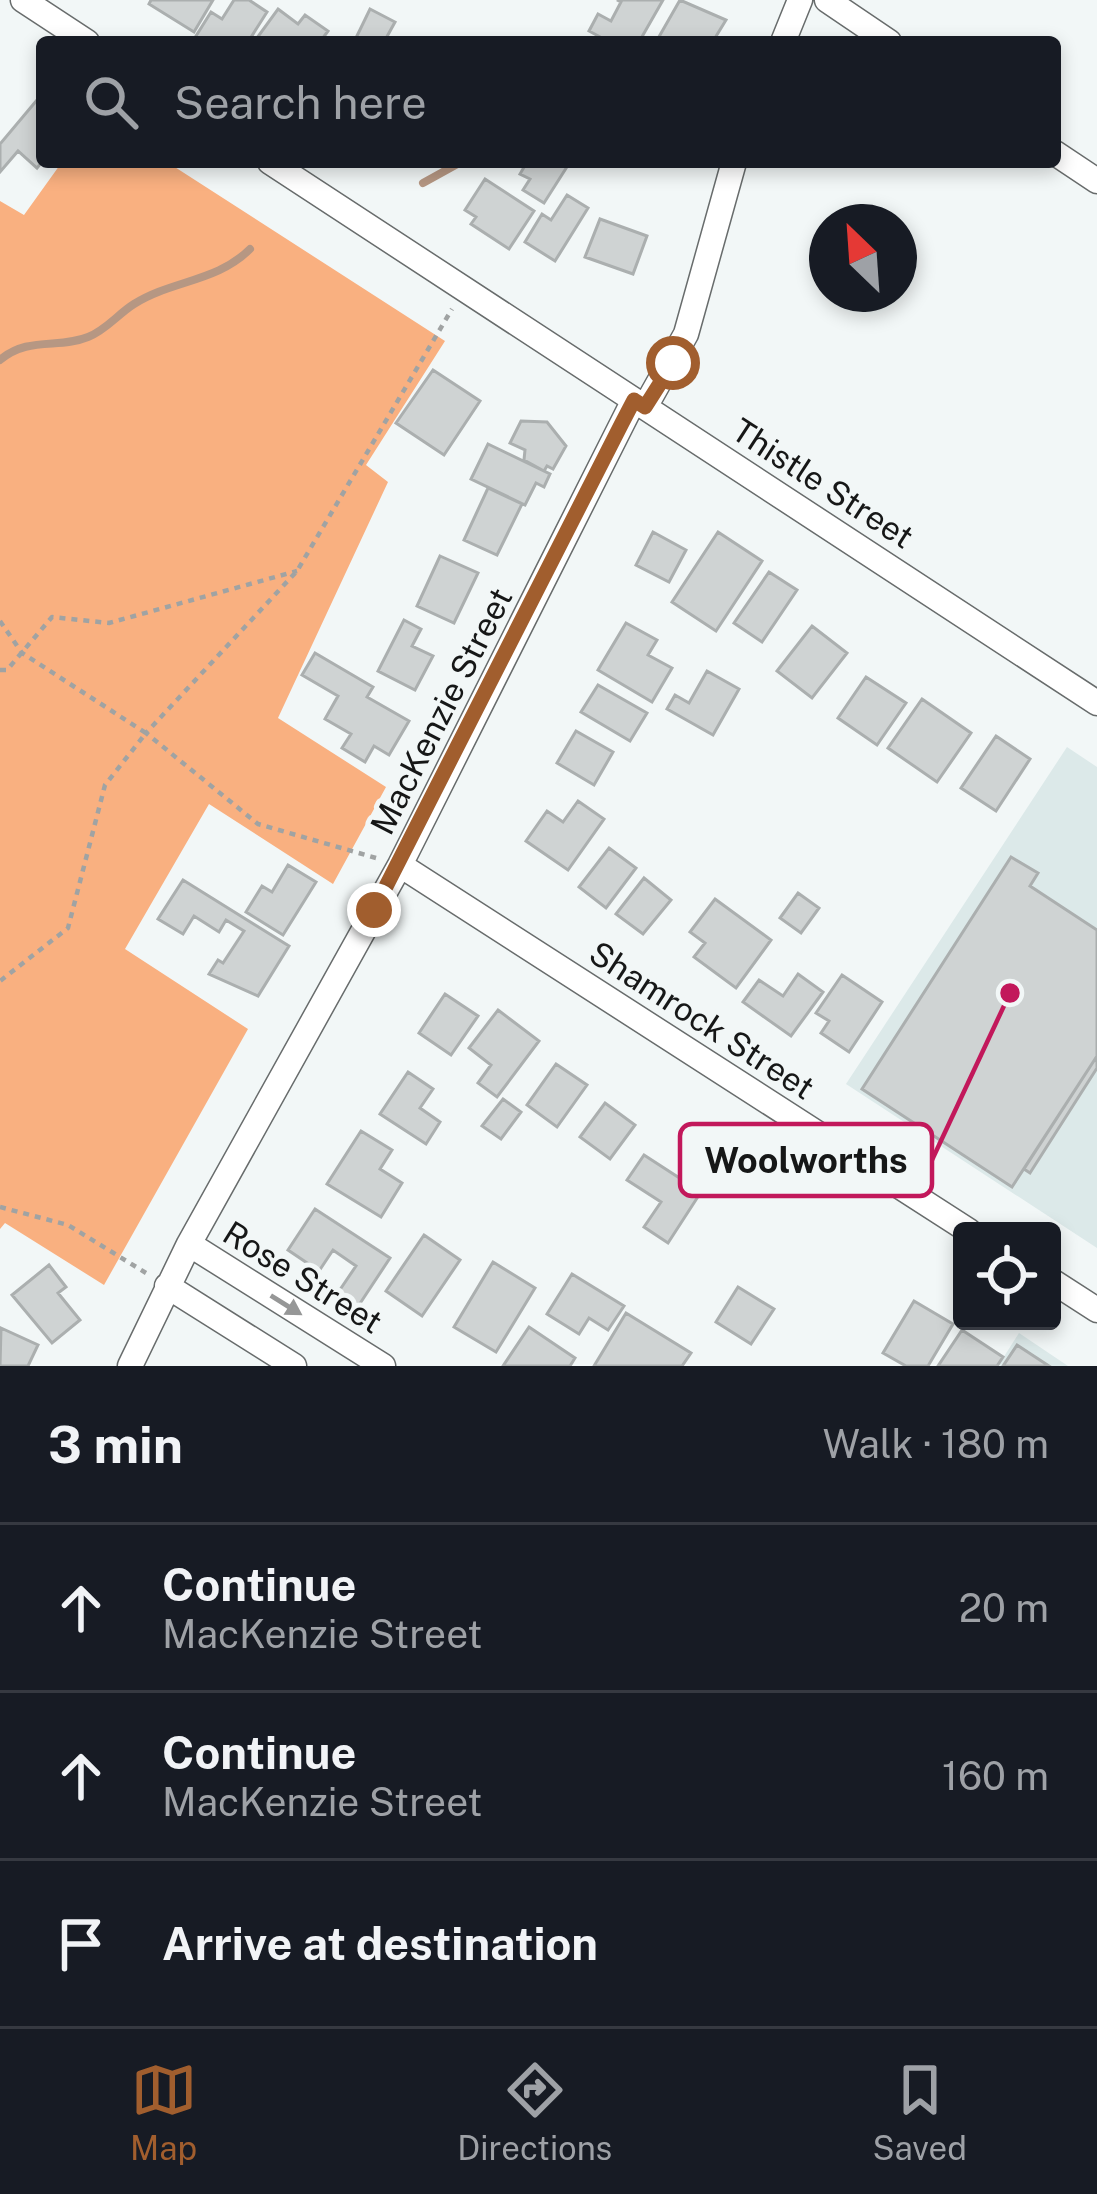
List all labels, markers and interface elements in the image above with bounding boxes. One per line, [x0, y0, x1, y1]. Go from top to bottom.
search box [36, 36, 1061, 168]
icon: search [78, 69, 144, 135]
text: Search here [174, 76, 427, 129]
north arrow [809, 204, 917, 312]
route start [646, 336, 700, 390]
street label: Thistle Street [725, 410, 921, 556]
street label: MacKenzie Street [363, 582, 519, 840]
route end [347, 883, 401, 937]
street label: Shamrock Street [583, 933, 821, 1107]
callout: Woolworths [680, 1124, 932, 1196]
text: Woolworths [704, 1139, 908, 1181]
street label: Rose Street [217, 1213, 389, 1341]
map controls [953, 1222, 1061, 1330]
button: locate [953, 1222, 1061, 1330]
one-way arrow [269, 1293, 302, 1315]
text: 3 min [48, 1415, 183, 1474]
text: Walk · 180 m [823, 1421, 1049, 1467]
text: Continue [162, 1558, 356, 1611]
icon: ahead [48, 1575, 114, 1641]
text: 20 m [959, 1585, 1049, 1631]
text: MacKenzie Street [162, 1611, 483, 1657]
text: Continue [162, 1726, 356, 1779]
icon: ahead [48, 1743, 114, 1809]
text: 160 m [942, 1753, 1049, 1799]
text: MacKenzie Street [162, 1779, 483, 1825]
icon: arrive [48, 1911, 114, 1977]
text: Arrive at destination [162, 1917, 598, 1970]
tab: Map [130, 2057, 197, 2167]
tab: Directions [457, 2057, 612, 2167]
tab: Saved [873, 2057, 967, 2167]

